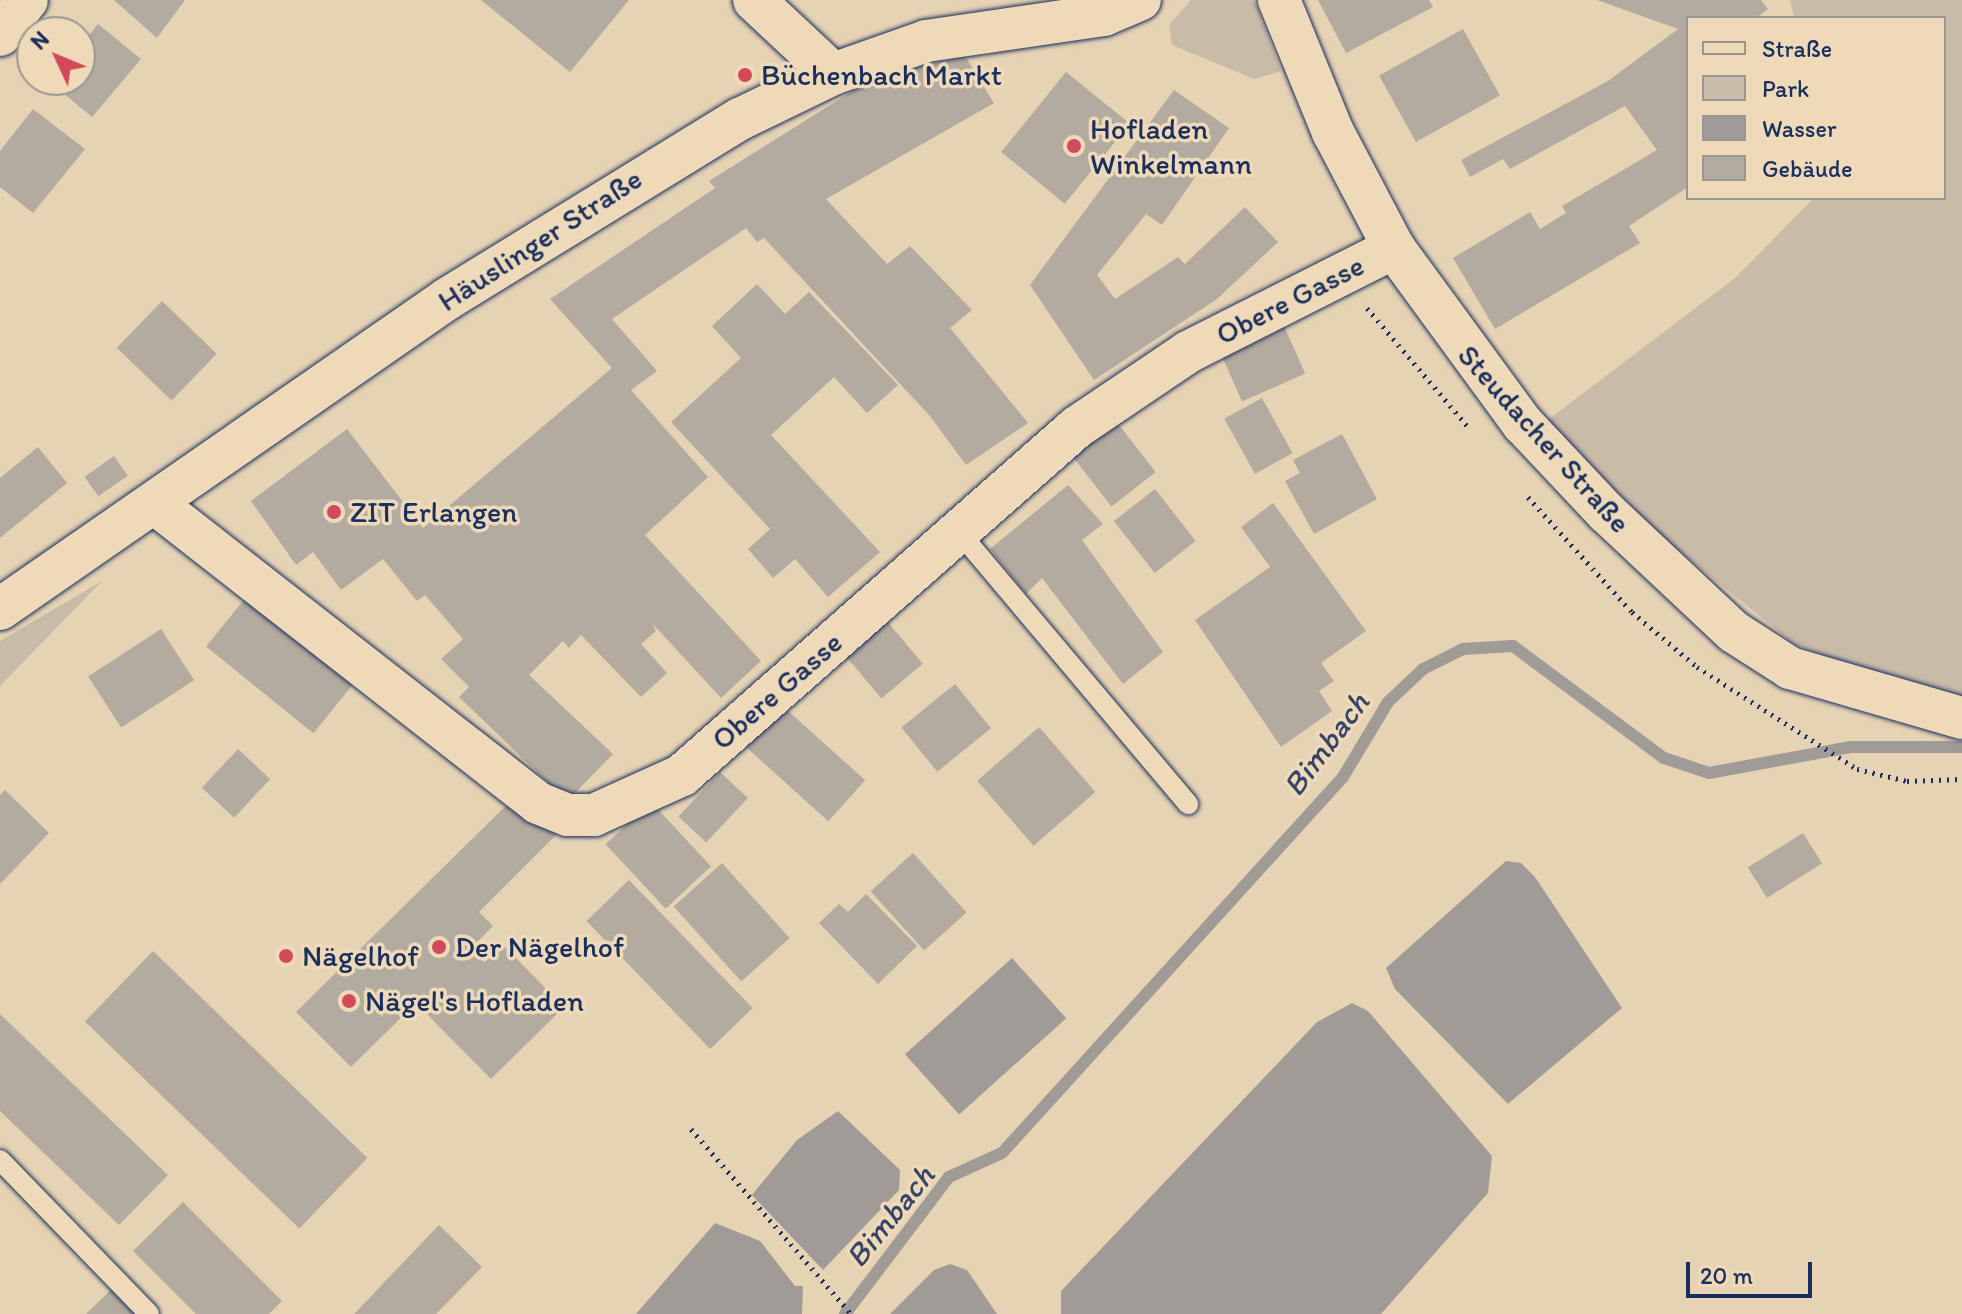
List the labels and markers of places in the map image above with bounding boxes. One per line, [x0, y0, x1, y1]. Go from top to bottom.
place label: Büchenbach Markt [761, 57, 1002, 93]
marker: Büchenbach Markt [736, 66, 754, 84]
place label: Hofladen Winkelmann [1090, 111, 1252, 182]
marker: Hofladen Winkelmann [1065, 137, 1083, 155]
place label: ZIT Erlangen [350, 494, 517, 530]
marker: ZIT Erlangen [325, 503, 343, 521]
place label: Der Nägelhof [455, 929, 624, 965]
place label: Nägelhof [302, 938, 419, 974]
marker: Der Nägelhof [430, 938, 448, 956]
marker: Nägelhof [277, 947, 295, 965]
place label: Nägel's Hofladen [365, 983, 583, 1019]
marker: Nägel's Hofladen [340, 992, 358, 1010]

